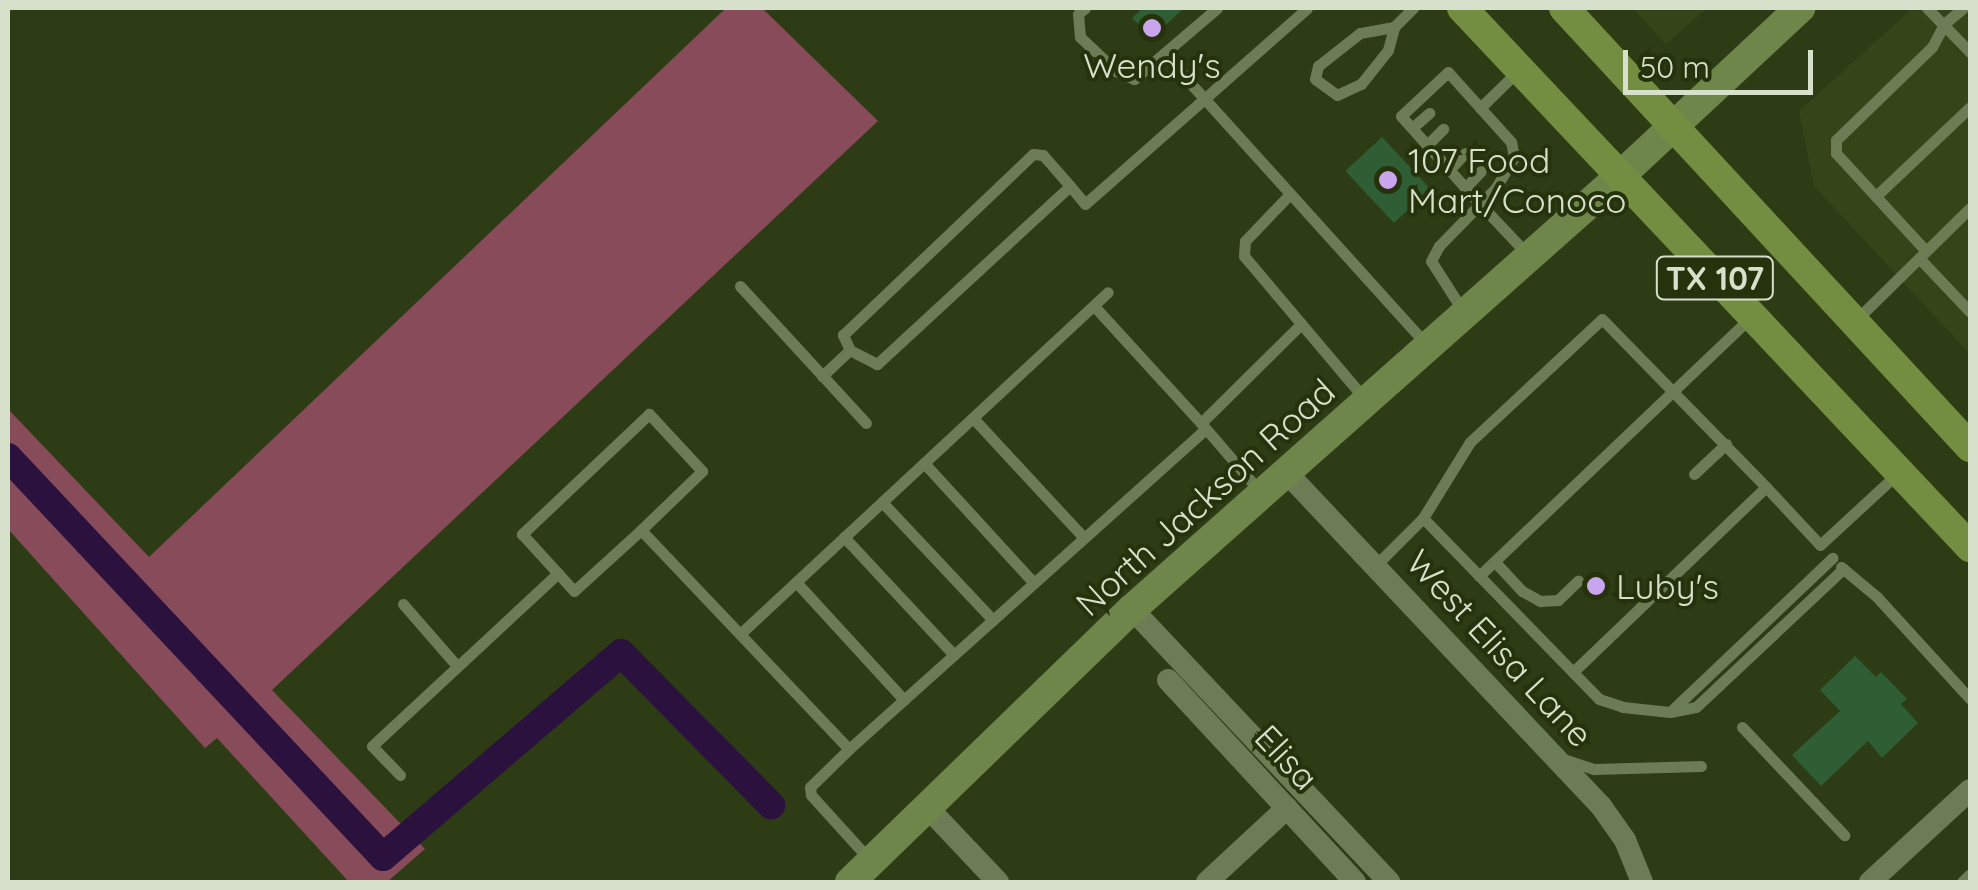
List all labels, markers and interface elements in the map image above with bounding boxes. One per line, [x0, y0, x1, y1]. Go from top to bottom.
marker: Wendy's [1141, 17, 1163, 39]
scale bar [1628, 30, 1818, 92]
place label: Wendy's [1083, 44, 1221, 86]
text: 50 m [1640, 48, 1710, 86]
place label: 107 Food Mart/Conoco [1408, 139, 1626, 221]
marker: 107 Food Mart/Conoco [1377, 169, 1399, 191]
road number: TX 107 [1655, 251, 1775, 305]
street label: North Jackson Road [1067, 370, 1343, 624]
street label: West Elisa Lane [1398, 541, 1602, 755]
place label: Luby's [1616, 565, 1719, 607]
marker: Luby's [1585, 575, 1607, 597]
street label: Elisa [1247, 716, 1327, 798]

